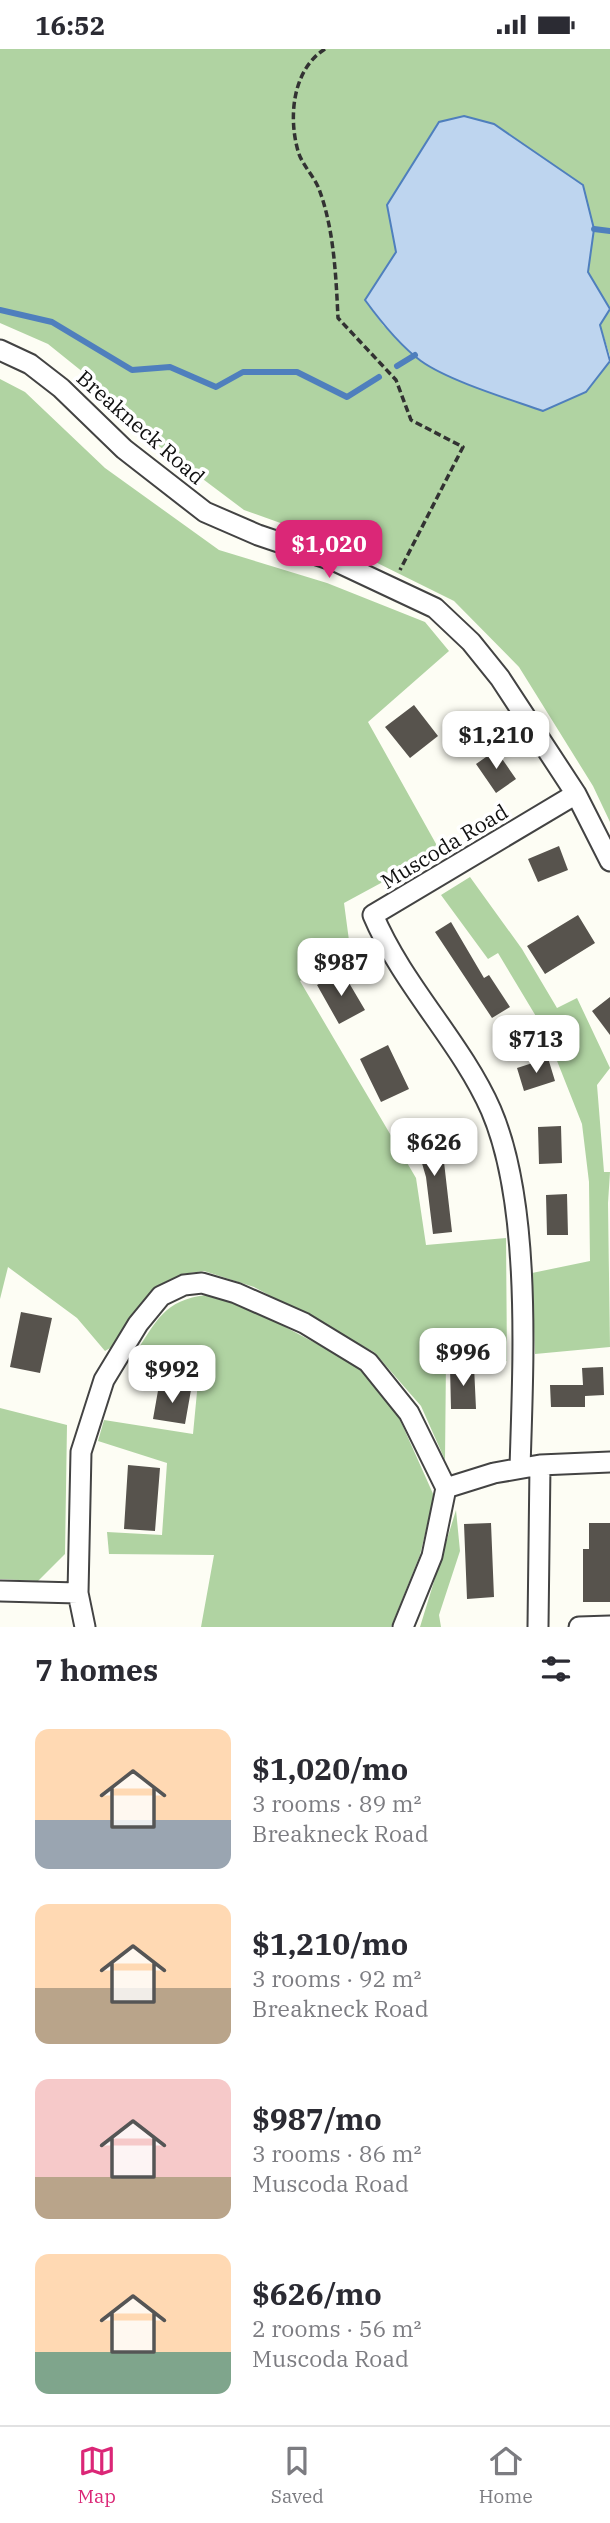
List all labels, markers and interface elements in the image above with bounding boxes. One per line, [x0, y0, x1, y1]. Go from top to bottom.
text: 16:52 [35, 8, 105, 42]
street label: Breakneck Road [71, 364, 211, 491]
pin: $1,020 [272, 521, 386, 580]
text: $1,020 [291, 528, 367, 558]
pin: $1,210 [439, 711, 553, 771]
text: $1,210 [458, 719, 534, 749]
street label: Muscoda Road [375, 797, 513, 895]
pin: $987 [300, 939, 382, 998]
text: $987 [313, 946, 369, 976]
pin: $713 [495, 1016, 577, 1075]
text: $713 [508, 1023, 564, 1053]
pin: $626 [393, 1119, 475, 1178]
text: $626 [406, 1126, 462, 1156]
pin: $996 [422, 1329, 504, 1388]
text: $996 [435, 1336, 491, 1366]
pin: $992 [131, 1345, 213, 1405]
text: $992 [144, 1353, 200, 1383]
text: 7 homes [35, 1650, 158, 1689]
icon: filters [537, 1650, 575, 1688]
text: $1,020/mo [252, 1749, 408, 1788]
icon: home [91, 1757, 175, 1841]
text: 3 rooms · 89 m² [252, 1788, 422, 1818]
text: Breakneck Road [252, 1818, 429, 1848]
text: $1,210/mo [252, 1924, 408, 1963]
icon: home [91, 1932, 175, 2016]
text: 3 rooms · 92 m² [252, 1963, 422, 1993]
text: Breakneck Road [252, 1993, 429, 2023]
text: $987/mo [252, 2099, 382, 2138]
icon: home [91, 2107, 175, 2191]
text: 3 rooms · 86 m² [252, 2138, 422, 2168]
text: Muscoda Road [252, 2168, 409, 2198]
text: $626/mo [252, 2274, 382, 2313]
icon: home [91, 2282, 175, 2366]
text: 2 rooms · 56 m² [252, 2313, 422, 2343]
text: Muscoda Road [252, 2343, 409, 2373]
tab: Map [77, 2442, 116, 2508]
tab: Saved [271, 2442, 324, 2508]
tab: Home [479, 2442, 533, 2508]

